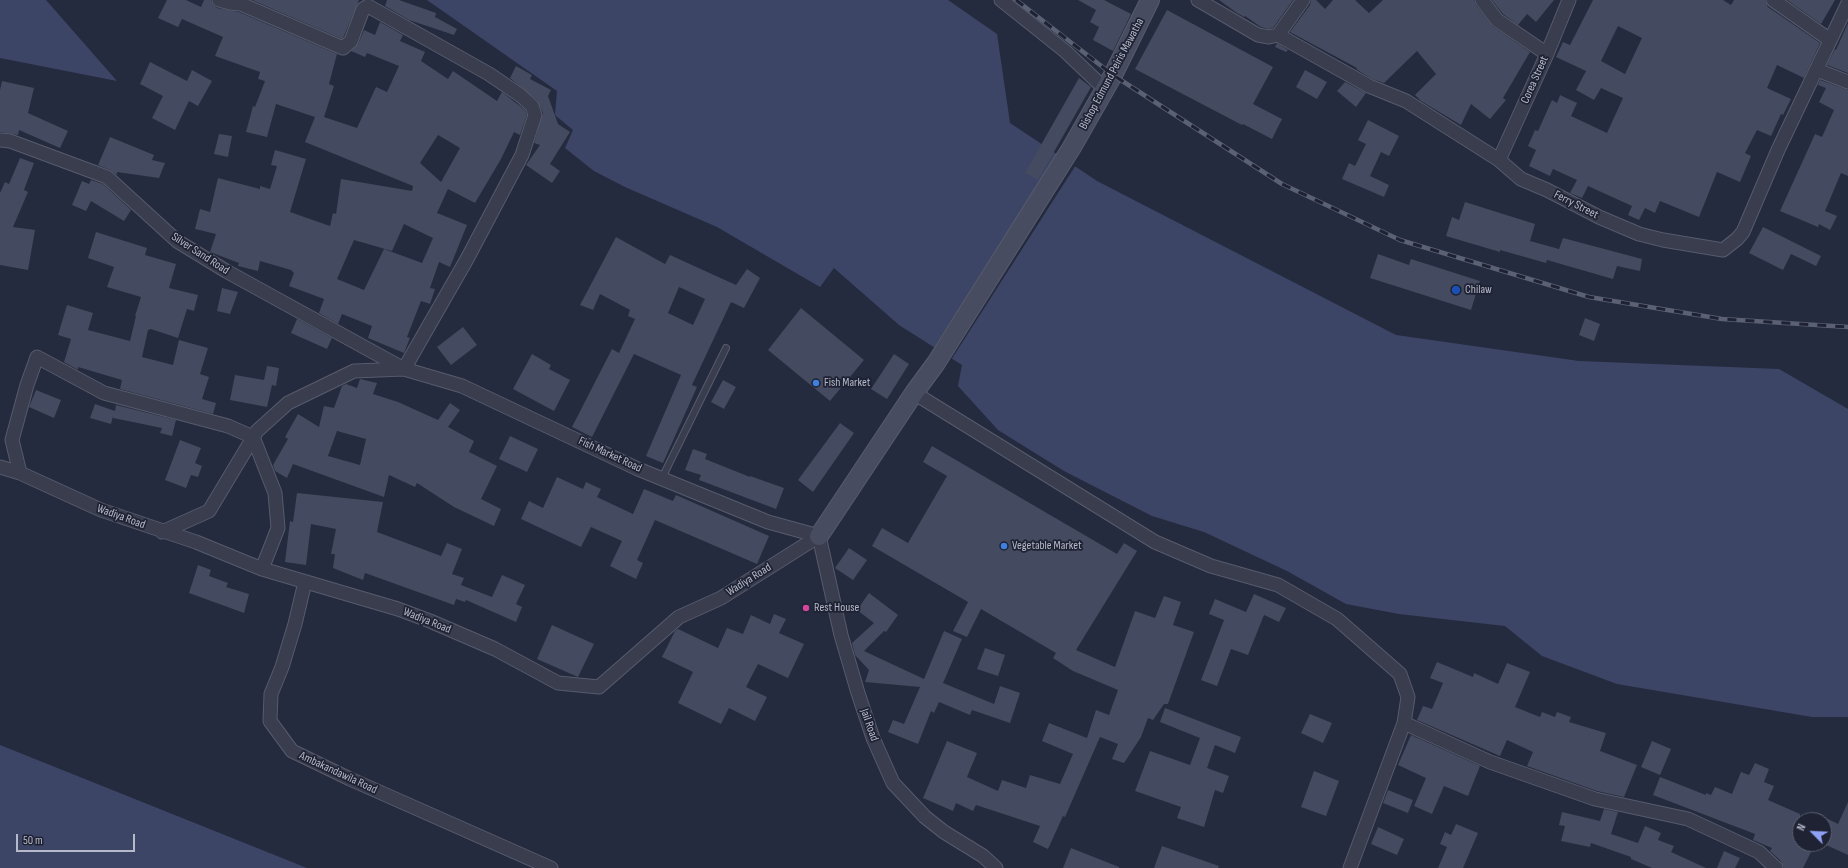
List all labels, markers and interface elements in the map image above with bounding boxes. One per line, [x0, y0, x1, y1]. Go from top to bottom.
street label: Bishop Edmund Peiris Mawatha [1077, 16, 1147, 132]
street label: Corea Street [1518, 54, 1552, 106]
street label: Ferry Street [1551, 188, 1601, 222]
street label: Silver Sand Road [168, 230, 232, 278]
place label: Chilaw [1465, 283, 1492, 297]
marker: Chilaw [1450, 284, 1462, 296]
place label: Fish Market [824, 376, 870, 390]
marker: Fish Market [811, 378, 821, 388]
street label: Fish Market Road [576, 434, 644, 476]
street label: Wadiya Road [95, 502, 147, 532]
place label: Vegetable Market [1012, 539, 1082, 553]
marker: Vegetable Market [999, 541, 1009, 551]
street label: Wadiya Road [724, 561, 774, 599]
place label: Rest House [814, 601, 859, 615]
marker: Rest House [801, 603, 811, 613]
street label: Wadiya Road [401, 605, 453, 637]
street label: Jail Road [857, 707, 881, 743]
street label: Ambakandawila Road [297, 749, 379, 797]
north arrow [1792, 812, 1832, 852]
text: N [1794, 822, 1809, 833]
scale bar [18, 826, 137, 852]
text: 50 m [23, 833, 43, 848]

